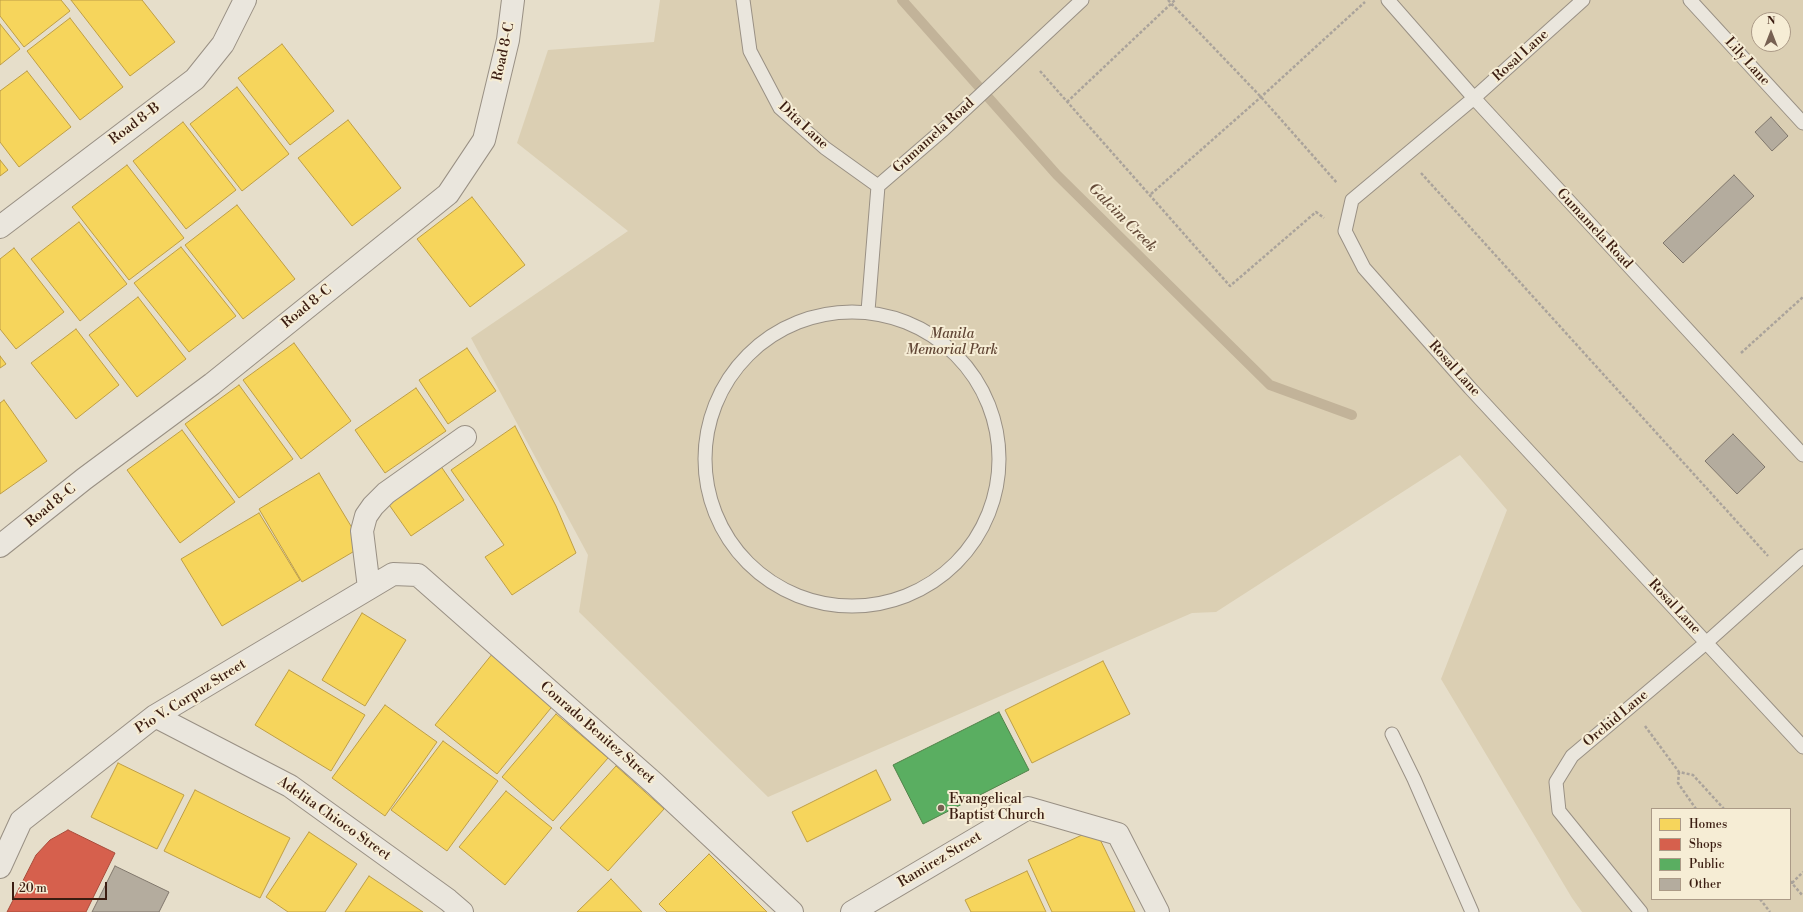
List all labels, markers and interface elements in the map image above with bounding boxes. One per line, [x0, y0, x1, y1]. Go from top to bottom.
north arrow [1751, 12, 1791, 52]
text: N [1767, 14, 1775, 28]
street label: Road 8-C [490, 21, 518, 83]
street label: Rosal Lane [1490, 27, 1552, 85]
street label: Lily Lane [1721, 34, 1773, 90]
street label: Gumamela Road [890, 95, 978, 177]
street label: Road 8-B [106, 99, 164, 149]
street label: Dita Lane [775, 99, 831, 153]
water label: Galcim Creek [1084, 180, 1160, 256]
street label: Gumamela Road [1553, 185, 1635, 273]
street label: Road 8-C [279, 282, 335, 332]
park label: Manila Memorial Park [906, 327, 998, 360]
street label: Rosal Lane [1425, 338, 1483, 400]
street label: Road 8-C [23, 481, 79, 531]
street label: Rosal Lane [1644, 576, 1704, 638]
street label: Pio V. Corpuz Street [133, 656, 249, 738]
street label: Conrado Benitez Street [536, 678, 658, 788]
street label: Orchid Lane [1580, 687, 1652, 751]
street label: Adelita Chioco Street [274, 774, 394, 864]
place label: Evangelical Baptist Church [949, 792, 1045, 824]
marker: Evangelical Baptist Church [936, 803, 946, 813]
legend [1651, 808, 1791, 900]
text: Homes [1689, 817, 1727, 832]
street label: Ramirez Street [895, 828, 985, 892]
text: Shops [1689, 837, 1722, 852]
text: Public [1689, 857, 1725, 872]
scale bar [14, 874, 109, 900]
text: Other [1689, 877, 1721, 892]
text: 20 m [19, 881, 47, 896]

